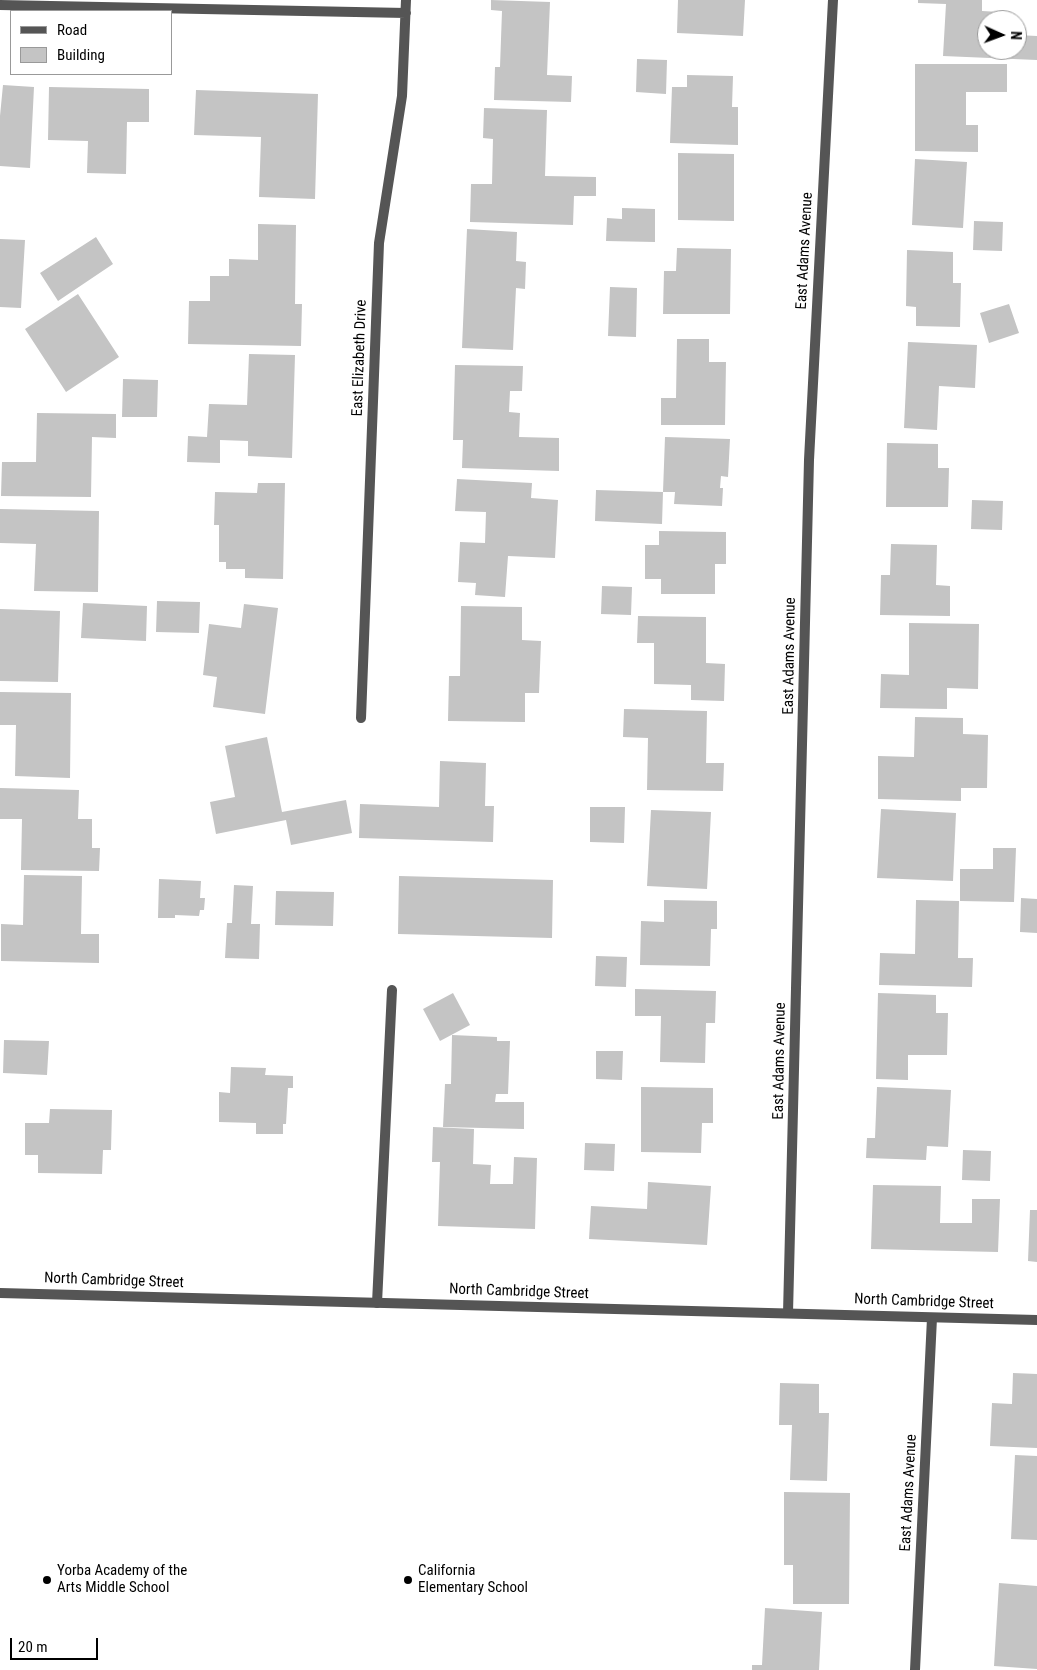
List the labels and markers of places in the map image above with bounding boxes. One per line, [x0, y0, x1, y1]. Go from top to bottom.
place label: Yorba Academy of the Arts Middle School [57, 1562, 187, 1597]
place label: California Elementary School [418, 1562, 528, 1597]
marker: Yorba Academy of the Arts Middle School [41, 1574, 53, 1586]
marker: California Elementary School [402, 1574, 414, 1586]

